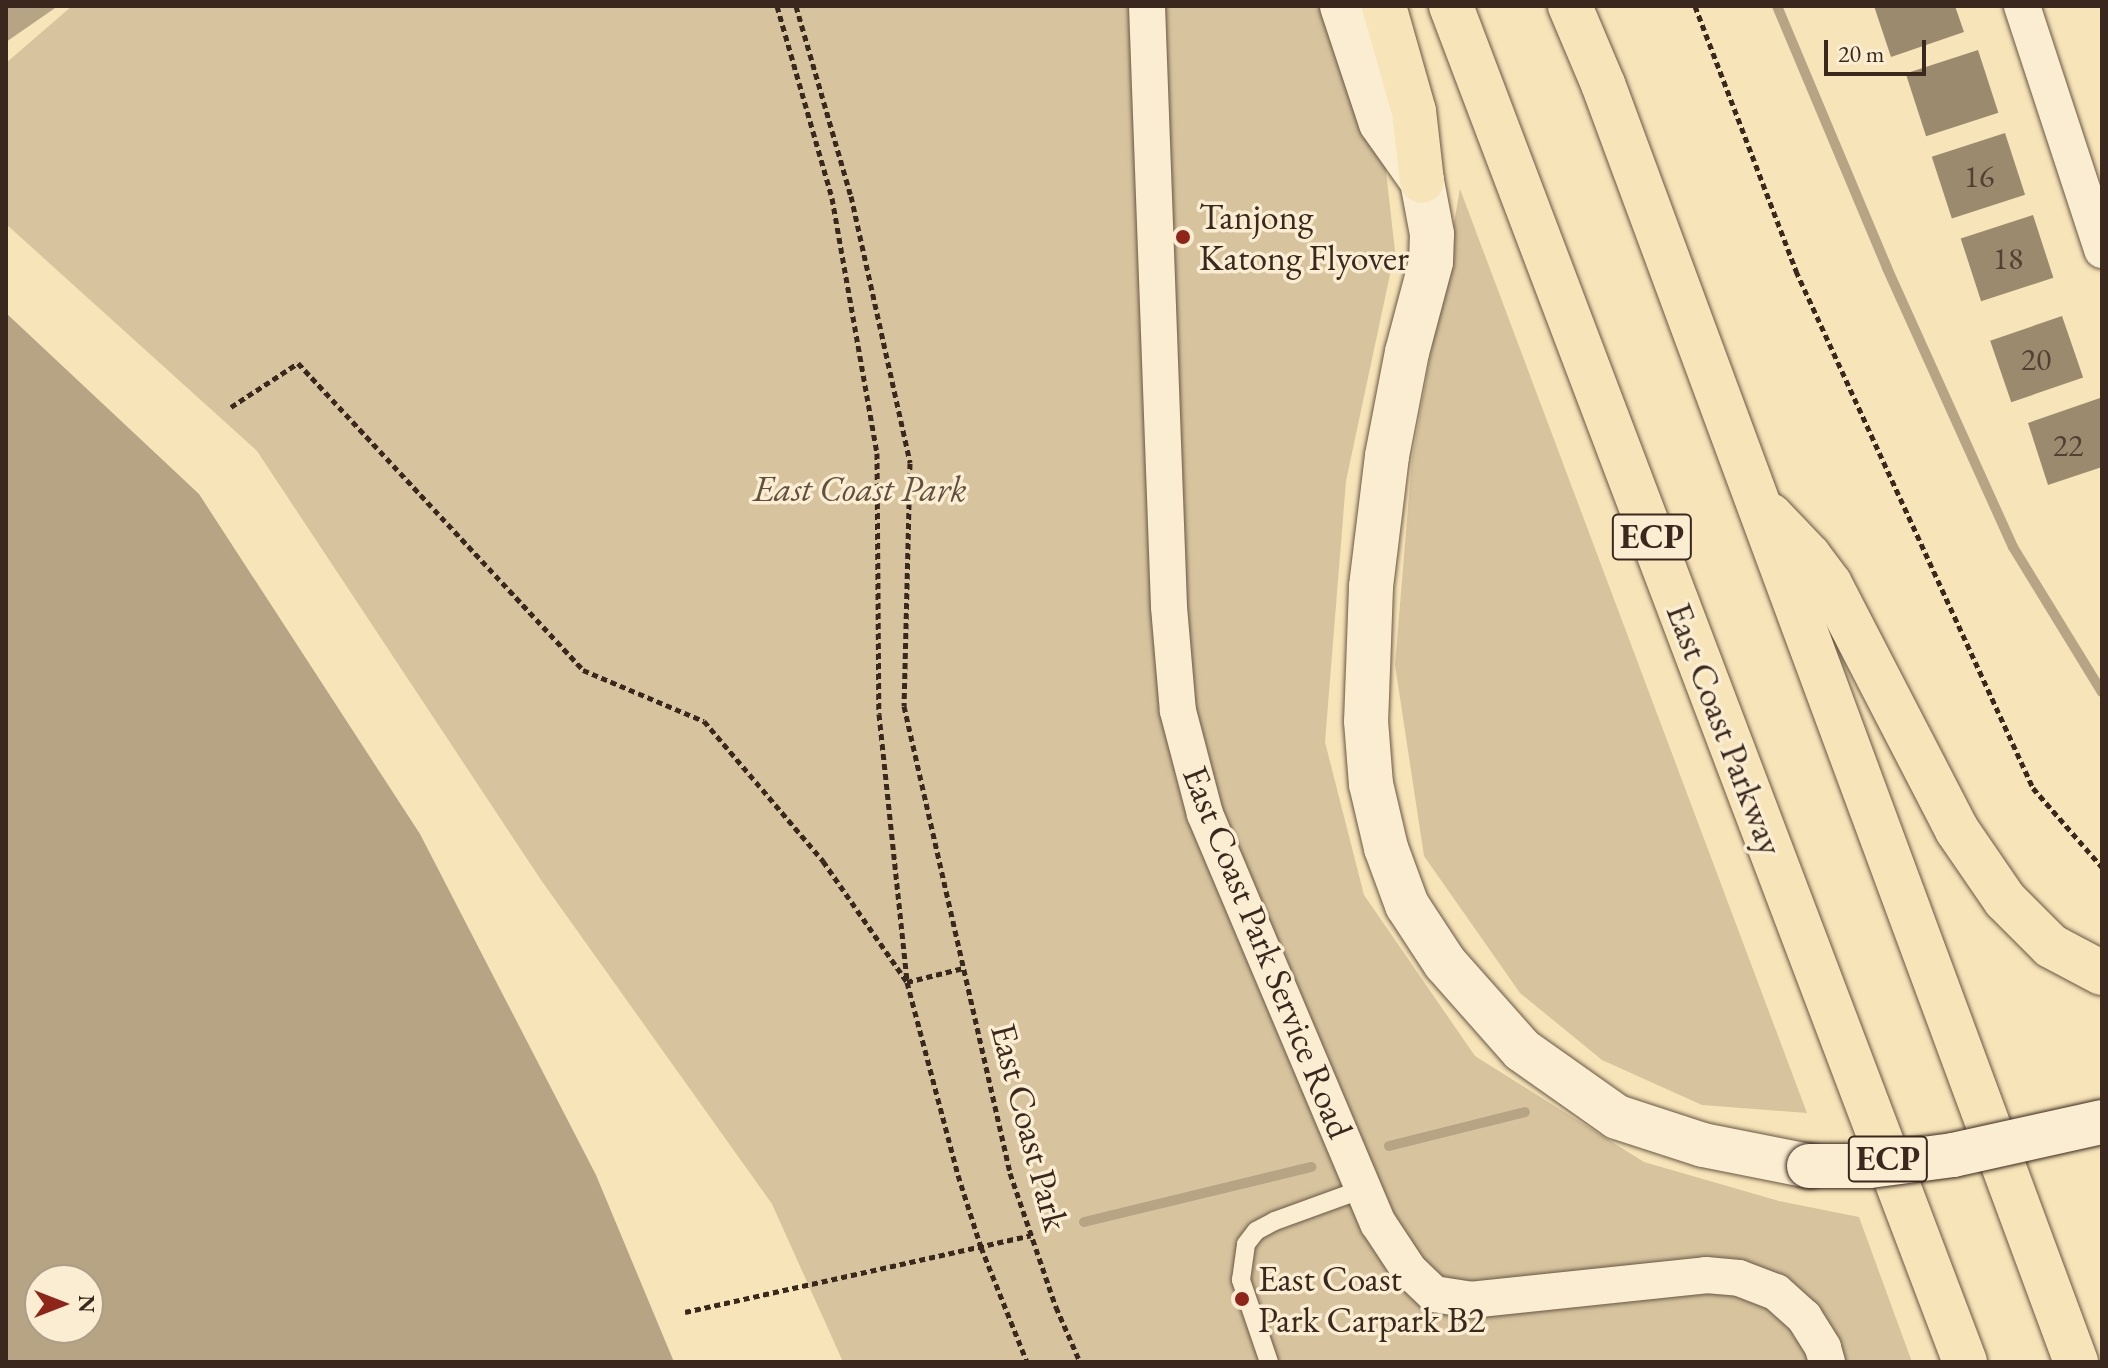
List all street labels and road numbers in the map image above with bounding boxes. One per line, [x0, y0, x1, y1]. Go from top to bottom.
road number: ECP [1610, 507, 1694, 567]
street label: East Coast Parkway [1657, 597, 1793, 861]
street label: East Coast Park Service Road [1174, 760, 1362, 1144]
street label: East Coast Park [982, 1019, 1078, 1235]
road number: ECP [1846, 1129, 1930, 1189]

